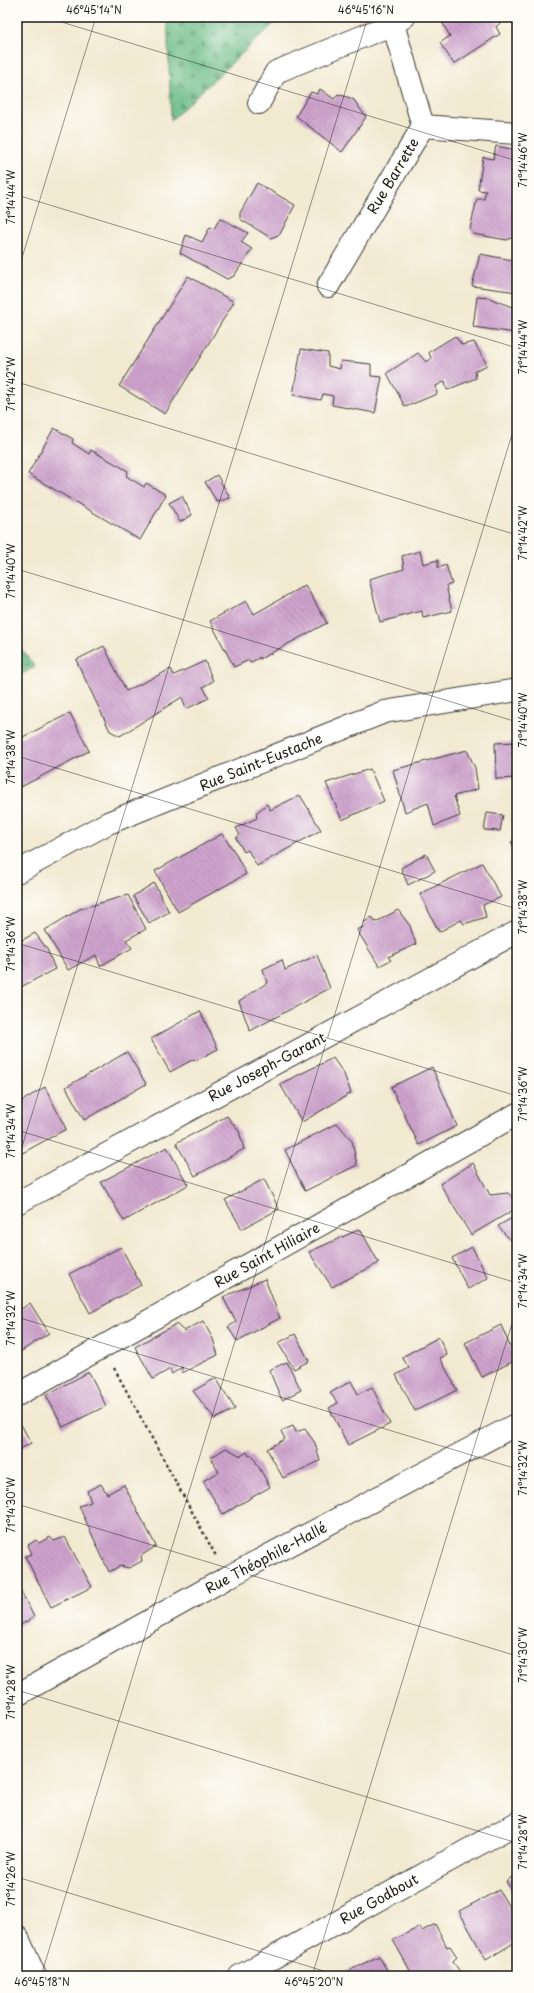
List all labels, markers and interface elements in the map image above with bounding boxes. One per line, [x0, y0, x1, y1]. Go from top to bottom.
text: 46°45'14"N [66, 2, 122, 17]
text: 46°45'16"N [338, 2, 394, 17]
text: 71°14'46"W [515, 132, 530, 187]
street label: Rue Barrette [362, 134, 424, 218]
text: 71°14'44"W [3, 169, 18, 224]
text: 71°14'44"W [515, 319, 530, 374]
text: 71°14'42"W [3, 356, 18, 411]
text: 71°14'42"W [515, 505, 530, 560]
text: 71°14'40"W [3, 543, 18, 599]
text: 71°14'40"W [515, 692, 530, 748]
street label: Rue Saint-Eustache [196, 727, 325, 796]
text: 71°14'38"W [3, 729, 18, 784]
text: 71°14'38"W [515, 879, 530, 934]
text: 71°14'36"W [3, 916, 18, 972]
street label: Rue Joseph-Garant [204, 1027, 330, 1106]
text: 71°14'36"W [515, 1066, 530, 1122]
text: 71°14'34"W [3, 1103, 18, 1158]
street label: Rue Saint Hiliaire [210, 1217, 323, 1292]
text: 71°14'34"W [515, 1253, 530, 1308]
text: 71°14'32"W [3, 1290, 18, 1345]
text: 71°14'32"W [515, 1440, 530, 1495]
text: 71°14'30"W [3, 1477, 18, 1533]
street label: Rue Théophile-Hallé [201, 1516, 331, 1599]
text: 71°14'30"W [515, 1627, 530, 1683]
text: 71°14'28"W [3, 1664, 18, 1719]
text: 71°14'28"W [515, 1814, 530, 1869]
text: 71°14'26"W [3, 1851, 18, 1907]
street label: Rue Godbout [336, 1868, 422, 1929]
text: 46°45'18"N [14, 1974, 70, 1989]
text: 46°45'20"N [285, 1974, 344, 1989]

